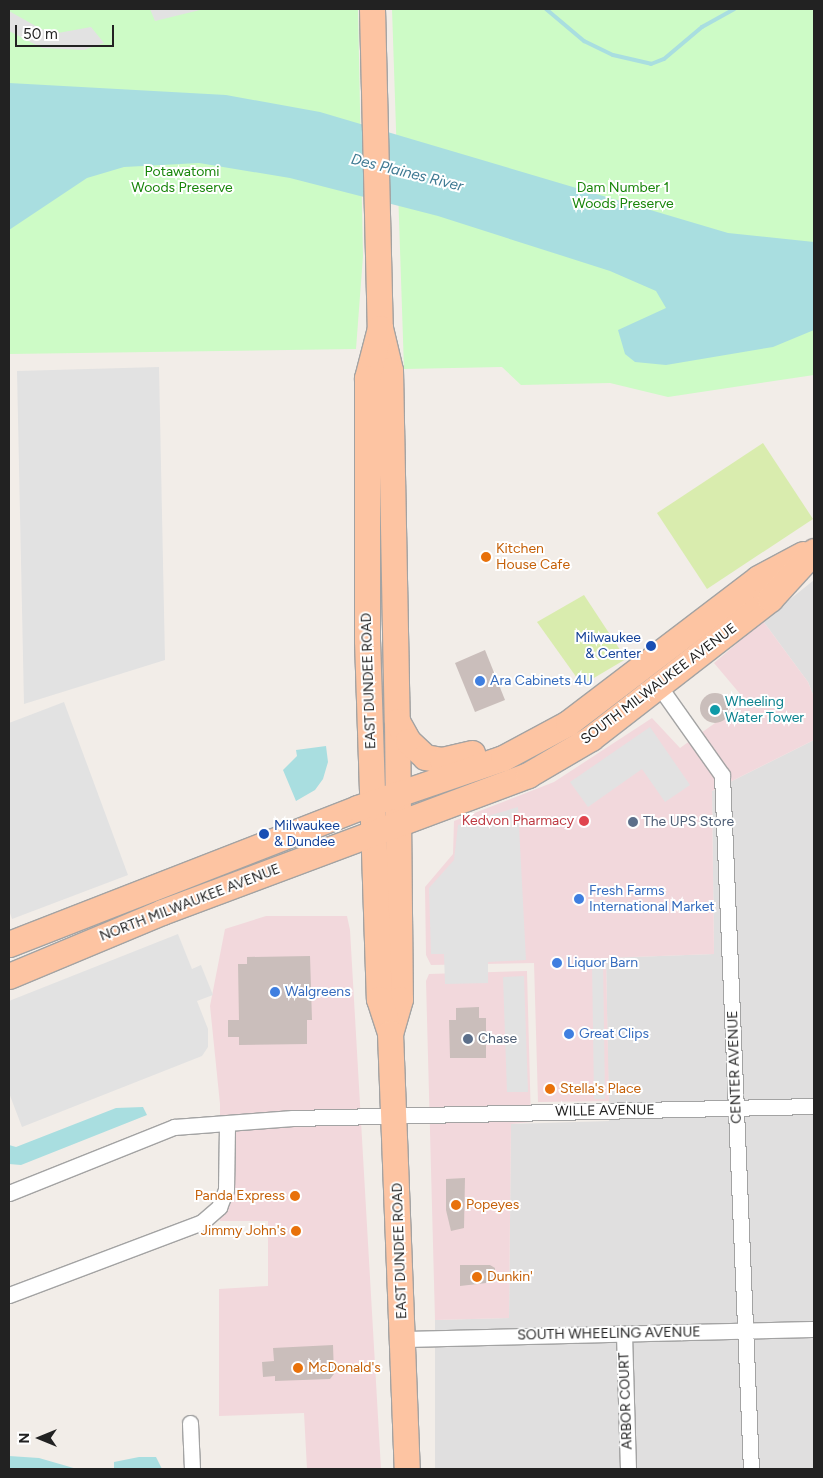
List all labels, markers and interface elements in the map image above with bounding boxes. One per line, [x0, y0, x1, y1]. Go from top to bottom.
scale bar [18, 15, 116, 47]
text: 50 m [23, 25, 58, 43]
water label: Des Plaines River [349, 150, 465, 196]
park label: Potawatomi Woods Preserve [131, 164, 233, 196]
park label: Dam Number 1 Woods Preserve [572, 180, 674, 212]
place label: Kitchen House Cafe [496, 541, 570, 574]
marker: Kitchen House Cafe [480, 551, 492, 563]
street label: EAST DUNDEE ROAD [358, 613, 380, 749]
street label: SOUTH MILWAUKEE AVENUE [578, 620, 740, 748]
place label: Milwaukee & Center [575, 630, 641, 662]
marker: Milwaukee & Center [645, 640, 657, 652]
place label: Ara Cabinets 4U [490, 673, 593, 689]
marker: Ara Cabinets 4U [474, 675, 486, 687]
place label: Wheeling Water Tower [725, 694, 804, 726]
marker: Wheeling Water Tower [709, 704, 721, 716]
place label: Kedvon Pharmacy [462, 813, 574, 829]
place label: The UPS Store [643, 814, 734, 830]
marker: Kedvon Pharmacy [578, 815, 590, 827]
marker: The UPS Store [627, 816, 639, 828]
place label: Milwaukee & Dundee [274, 818, 340, 850]
marker: Milwaukee & Dundee [258, 828, 270, 840]
street label: NORTH MILWAUKEE AVENUE [97, 861, 283, 945]
place label: Fresh Farms International Market [589, 883, 715, 916]
marker: Fresh Farms International Market [573, 893, 585, 905]
place label: Liquor Barn [567, 955, 638, 971]
marker: Liquor Barn [551, 957, 563, 969]
place label: Walgreens [285, 984, 351, 1000]
marker: Walgreens [269, 986, 281, 998]
street label: CENTER AVENUE [725, 1010, 745, 1124]
place label: Great Clips [579, 1026, 649, 1042]
marker: Great Clips [563, 1028, 575, 1040]
place label: Chase [478, 1031, 517, 1047]
marker: Chase [462, 1033, 474, 1045]
place label: Stella's Place [560, 1081, 641, 1097]
marker: Stella's Place [544, 1083, 556, 1095]
street label: WILLE AVENUE [555, 1102, 655, 1120]
street label: EAST DUNDEE ROAD [389, 1183, 411, 1319]
place label: Panda Express [195, 1188, 285, 1204]
marker: Panda Express [289, 1190, 301, 1202]
place label: Popeyes [466, 1197, 519, 1213]
marker: Popeyes [450, 1199, 462, 1211]
place label: Jimmy John's [201, 1223, 286, 1239]
marker: Jimmy John's [290, 1225, 302, 1237]
place label: Dunkin' [487, 1269, 533, 1285]
marker: Dunkin' [471, 1271, 483, 1283]
street label: SOUTH WHEELING AVENUE [517, 1324, 701, 1344]
street label: ARBOR COURT [616, 1352, 636, 1450]
place label: McDonald's [308, 1360, 381, 1376]
marker: McDonald's [292, 1362, 304, 1374]
north arrow [15, 1413, 65, 1463]
text: N [16, 1433, 33, 1443]

